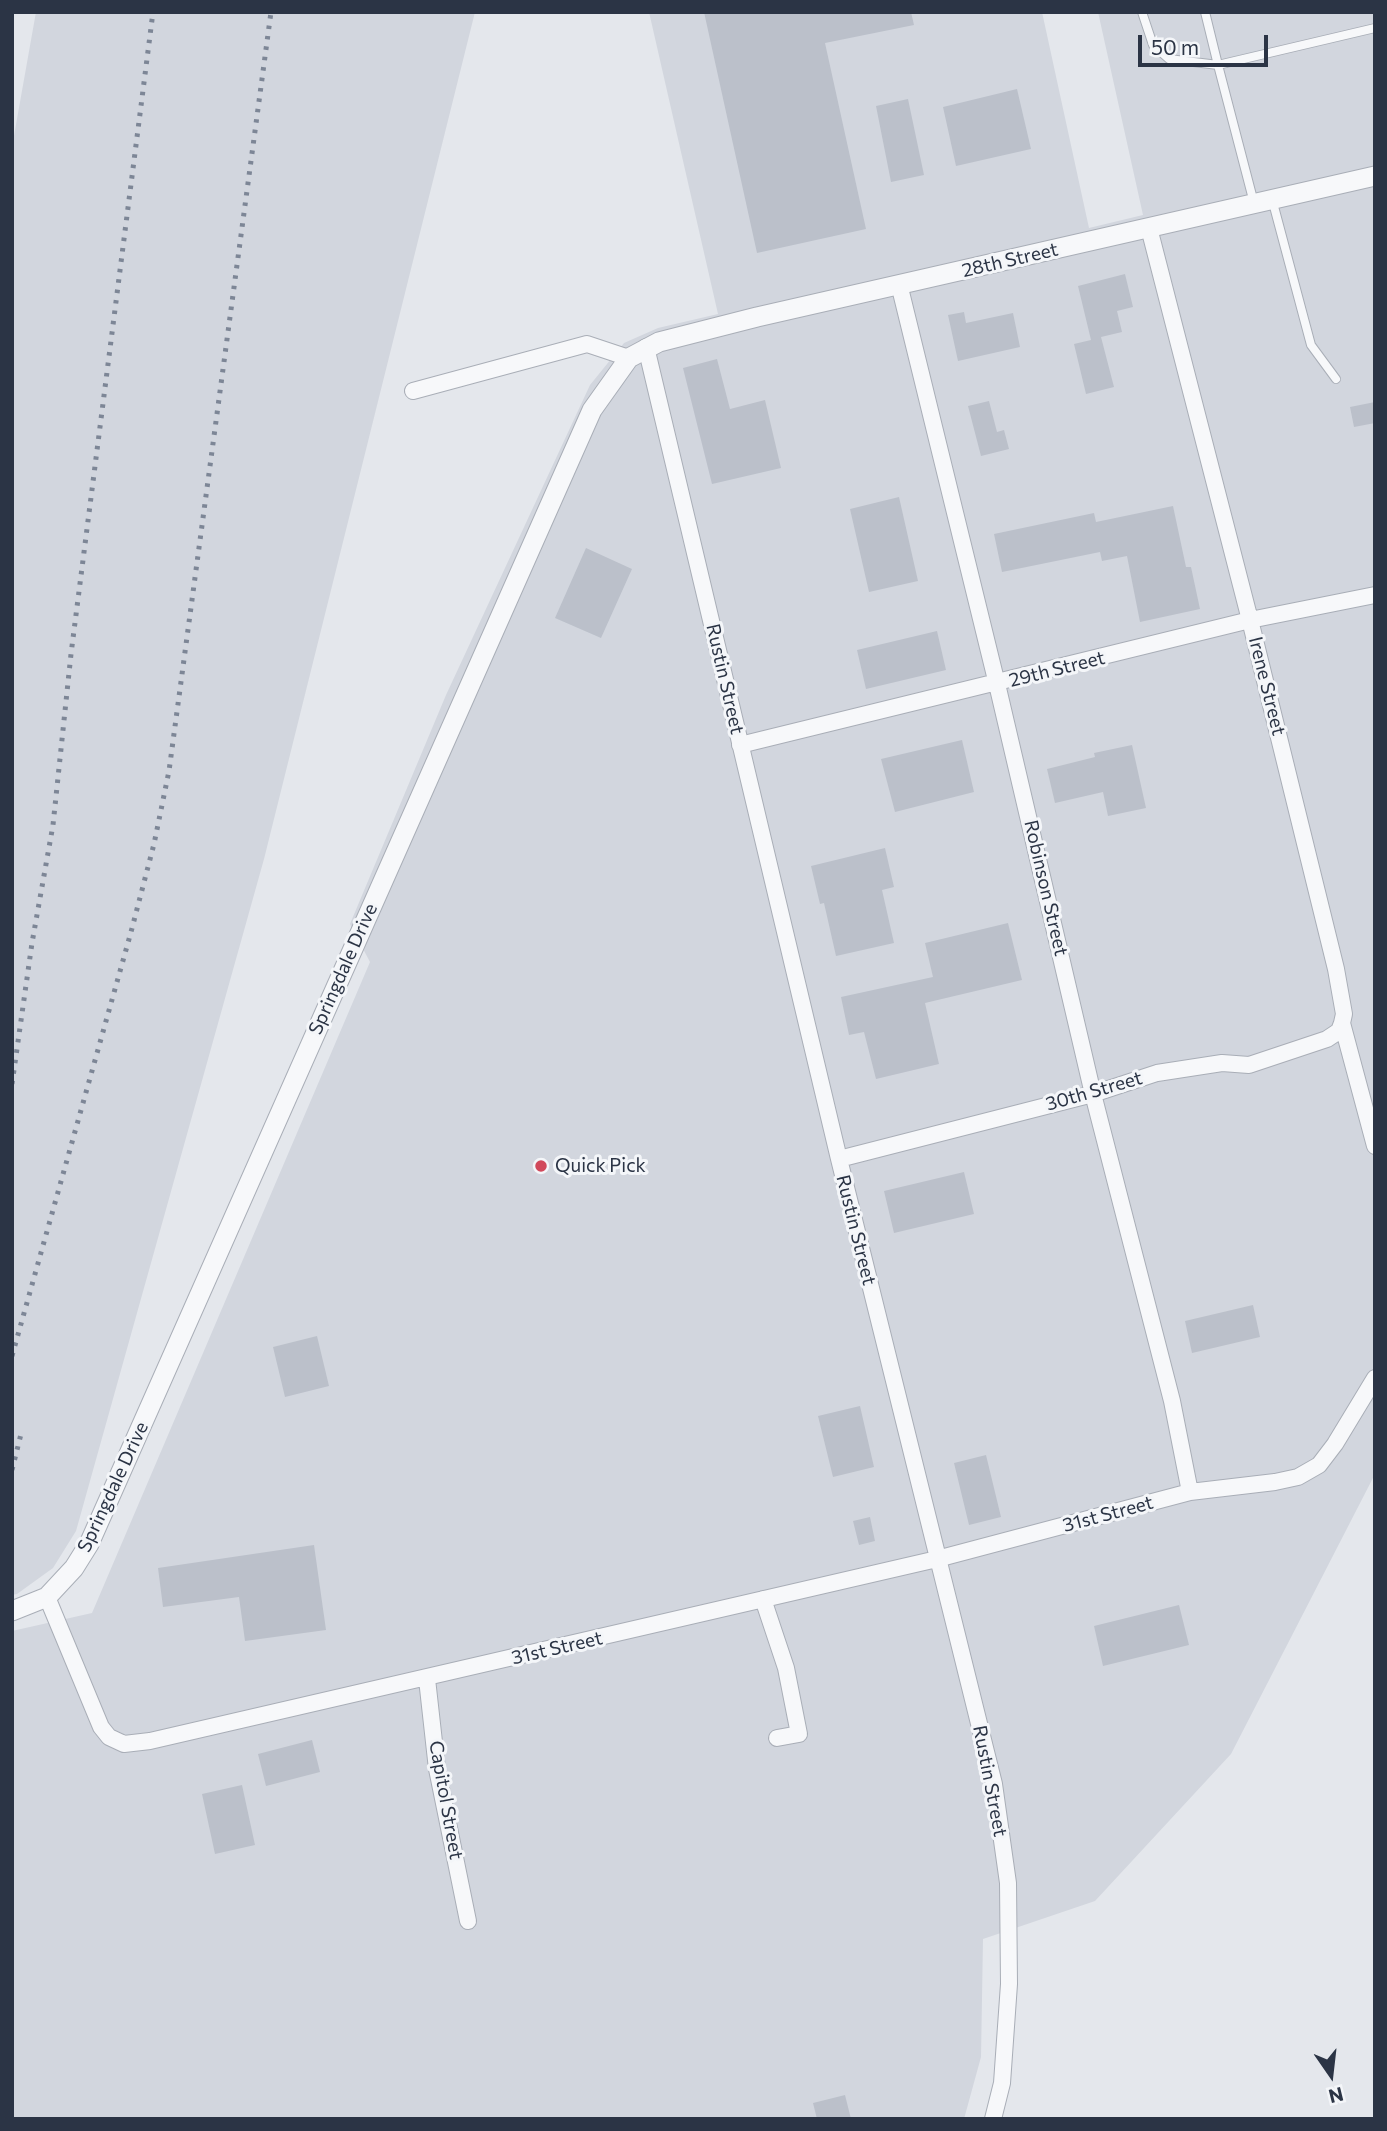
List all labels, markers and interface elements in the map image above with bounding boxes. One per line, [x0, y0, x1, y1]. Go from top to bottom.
scale bar [1142, 21, 1272, 65]
text: 50 m [1151, 34, 1199, 59]
street label: 28th Street [960, 238, 1060, 282]
street label: Rustin Street [701, 622, 749, 736]
street label: Irene Street [1244, 634, 1290, 738]
street label: 29th Street [1007, 646, 1107, 692]
street label: Robinson Street [1019, 818, 1073, 958]
street label: Springdale Drive [304, 900, 382, 1038]
street label: 30th Street [1043, 1066, 1145, 1116]
place label: Quick Pick [555, 1155, 646, 1177]
marker: Quick Pick [533, 1158, 549, 1174]
street label: Rustin Street [831, 1173, 881, 1287]
street label: Springdale Drive [73, 1418, 153, 1556]
street label: 31st Street [1060, 1491, 1156, 1537]
street label: 31st Street [509, 1626, 605, 1670]
street label: Rustin Street [968, 1723, 1012, 1839]
street label: Capitol Street [424, 1739, 468, 1861]
north arrow [1296, 2040, 1366, 2110]
text: N [1327, 2083, 1346, 2109]

